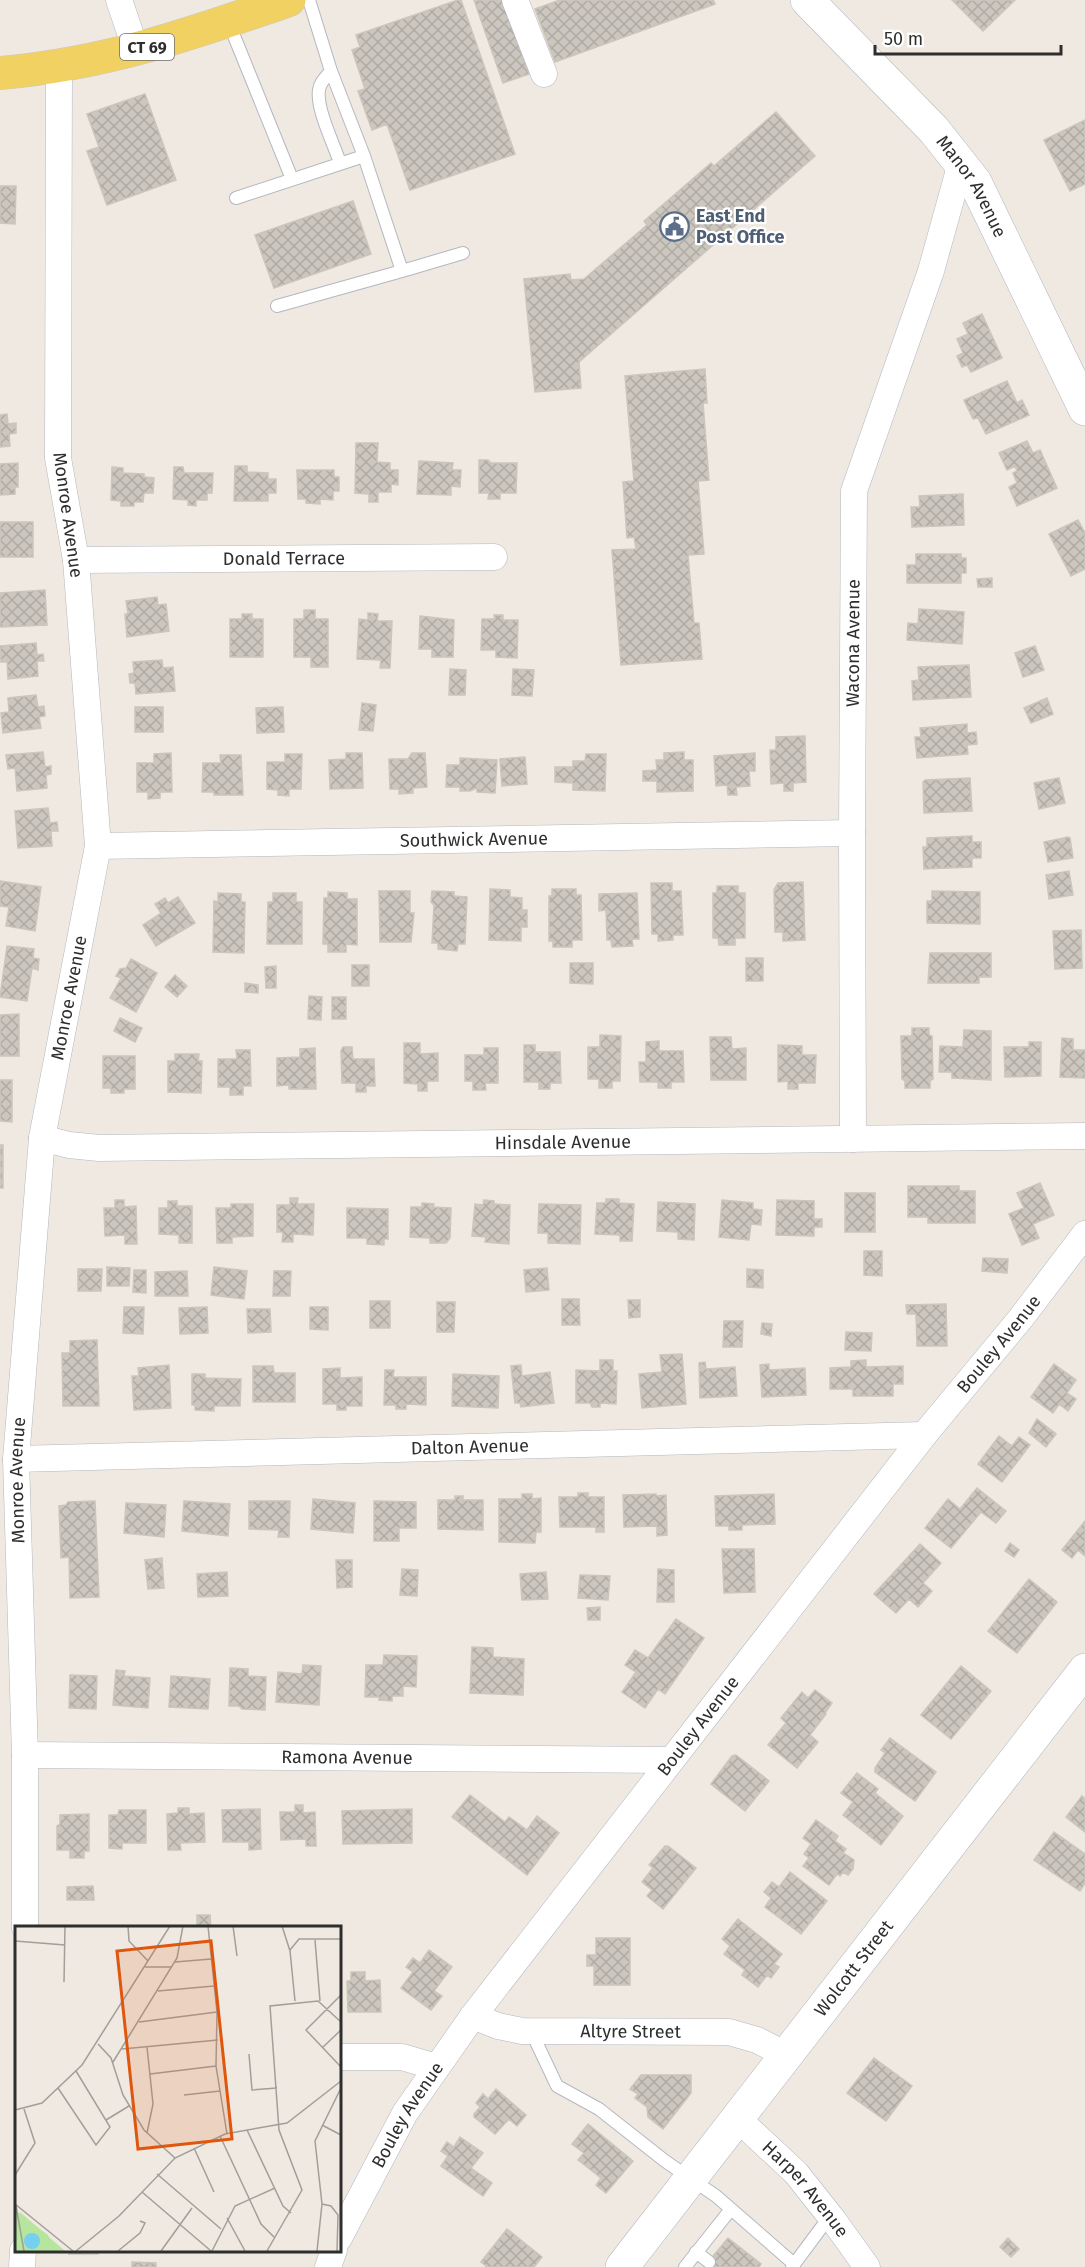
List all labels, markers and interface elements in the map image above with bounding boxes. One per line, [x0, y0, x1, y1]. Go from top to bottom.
scale bar [875, 18, 1061, 56]
text: 50 m [884, 28, 923, 50]
road number: CT 69 [120, 34, 174, 60]
street label: Manor Avenue [932, 131, 1011, 241]
place label: East End Post Office [696, 205, 785, 248]
public building icon: East End Post Office [659, 210, 691, 242]
street label: Monroe Avenue [48, 451, 88, 579]
street label: Donald Terrace [223, 547, 345, 570]
street label: Wacona Avenue [842, 579, 864, 707]
street label: Southwick Avenue [400, 827, 548, 852]
street label: Monroe Avenue [46, 934, 92, 1062]
street label: Hinsdale Avenue [495, 1131, 631, 1154]
street label: Bouley Avenue [952, 1291, 1045, 1398]
street label: Monroe Avenue [5, 1416, 30, 1544]
street label: Dalton Avenue [410, 1434, 529, 1460]
street label: Bouley Avenue [653, 1672, 744, 1780]
street label: Ramona Avenue [281, 1746, 413, 1769]
street label: Wolcott Street [809, 1915, 898, 2021]
inset map [15, 1926, 340, 2252]
street label: Altyre Street [580, 2020, 681, 2043]
street label: Bouley Avenue [367, 2058, 448, 2172]
street label: Harper Avenue [758, 2136, 853, 2242]

